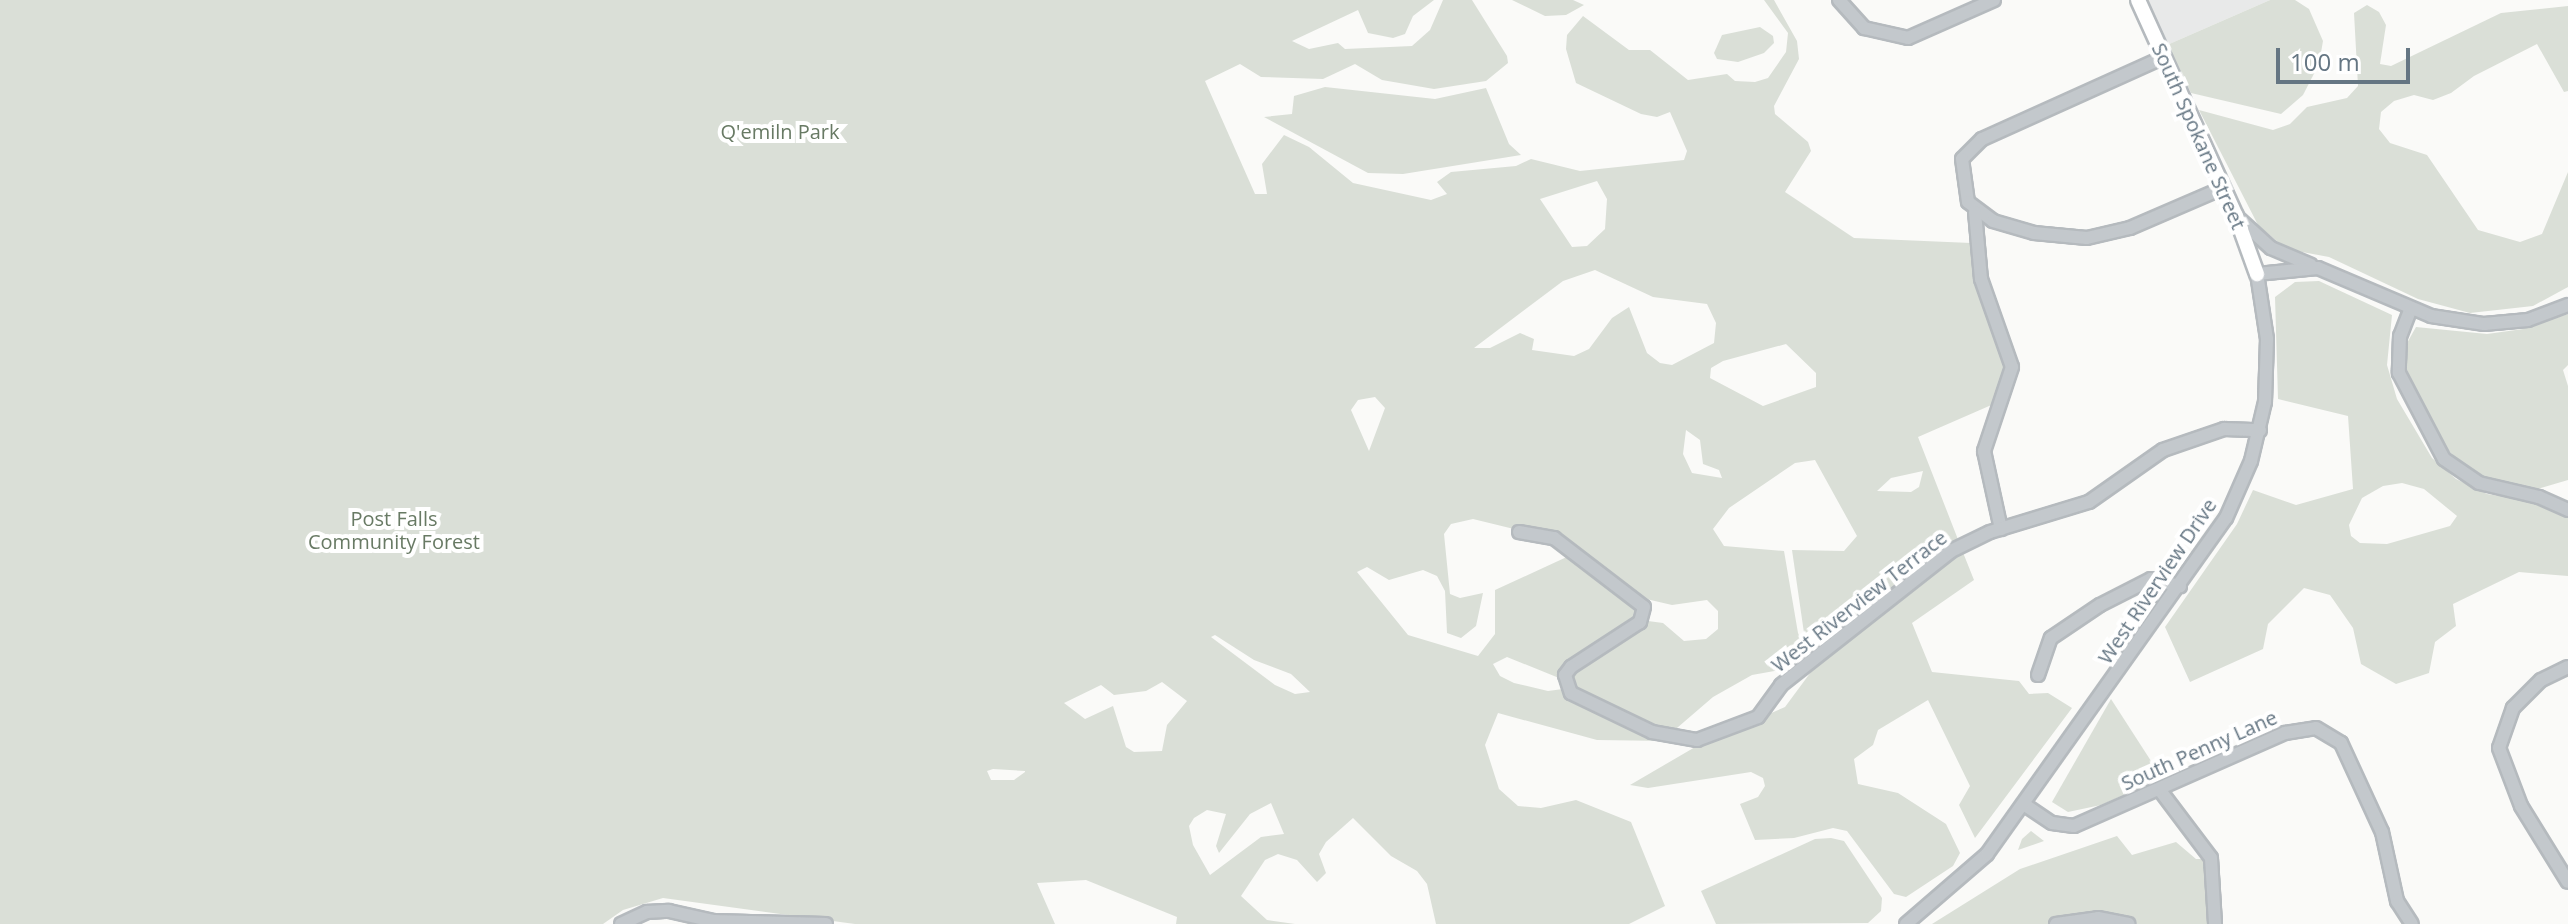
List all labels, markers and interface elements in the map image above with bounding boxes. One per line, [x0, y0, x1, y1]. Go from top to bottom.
scale bar [2280, 32, 2414, 82]
street label: South Spokane Street [2147, 39, 2251, 233]
text: 100 m [2290, 45, 2360, 78]
park label: Q'emiln Park [720, 119, 840, 143]
street label: West Riverview Drive [2093, 494, 2221, 668]
park label: Post Falls Community Forest [308, 507, 480, 554]
street label: West Riverview Terrace [1767, 525, 1951, 677]
street label: South Penny Lane [2117, 705, 2281, 795]

